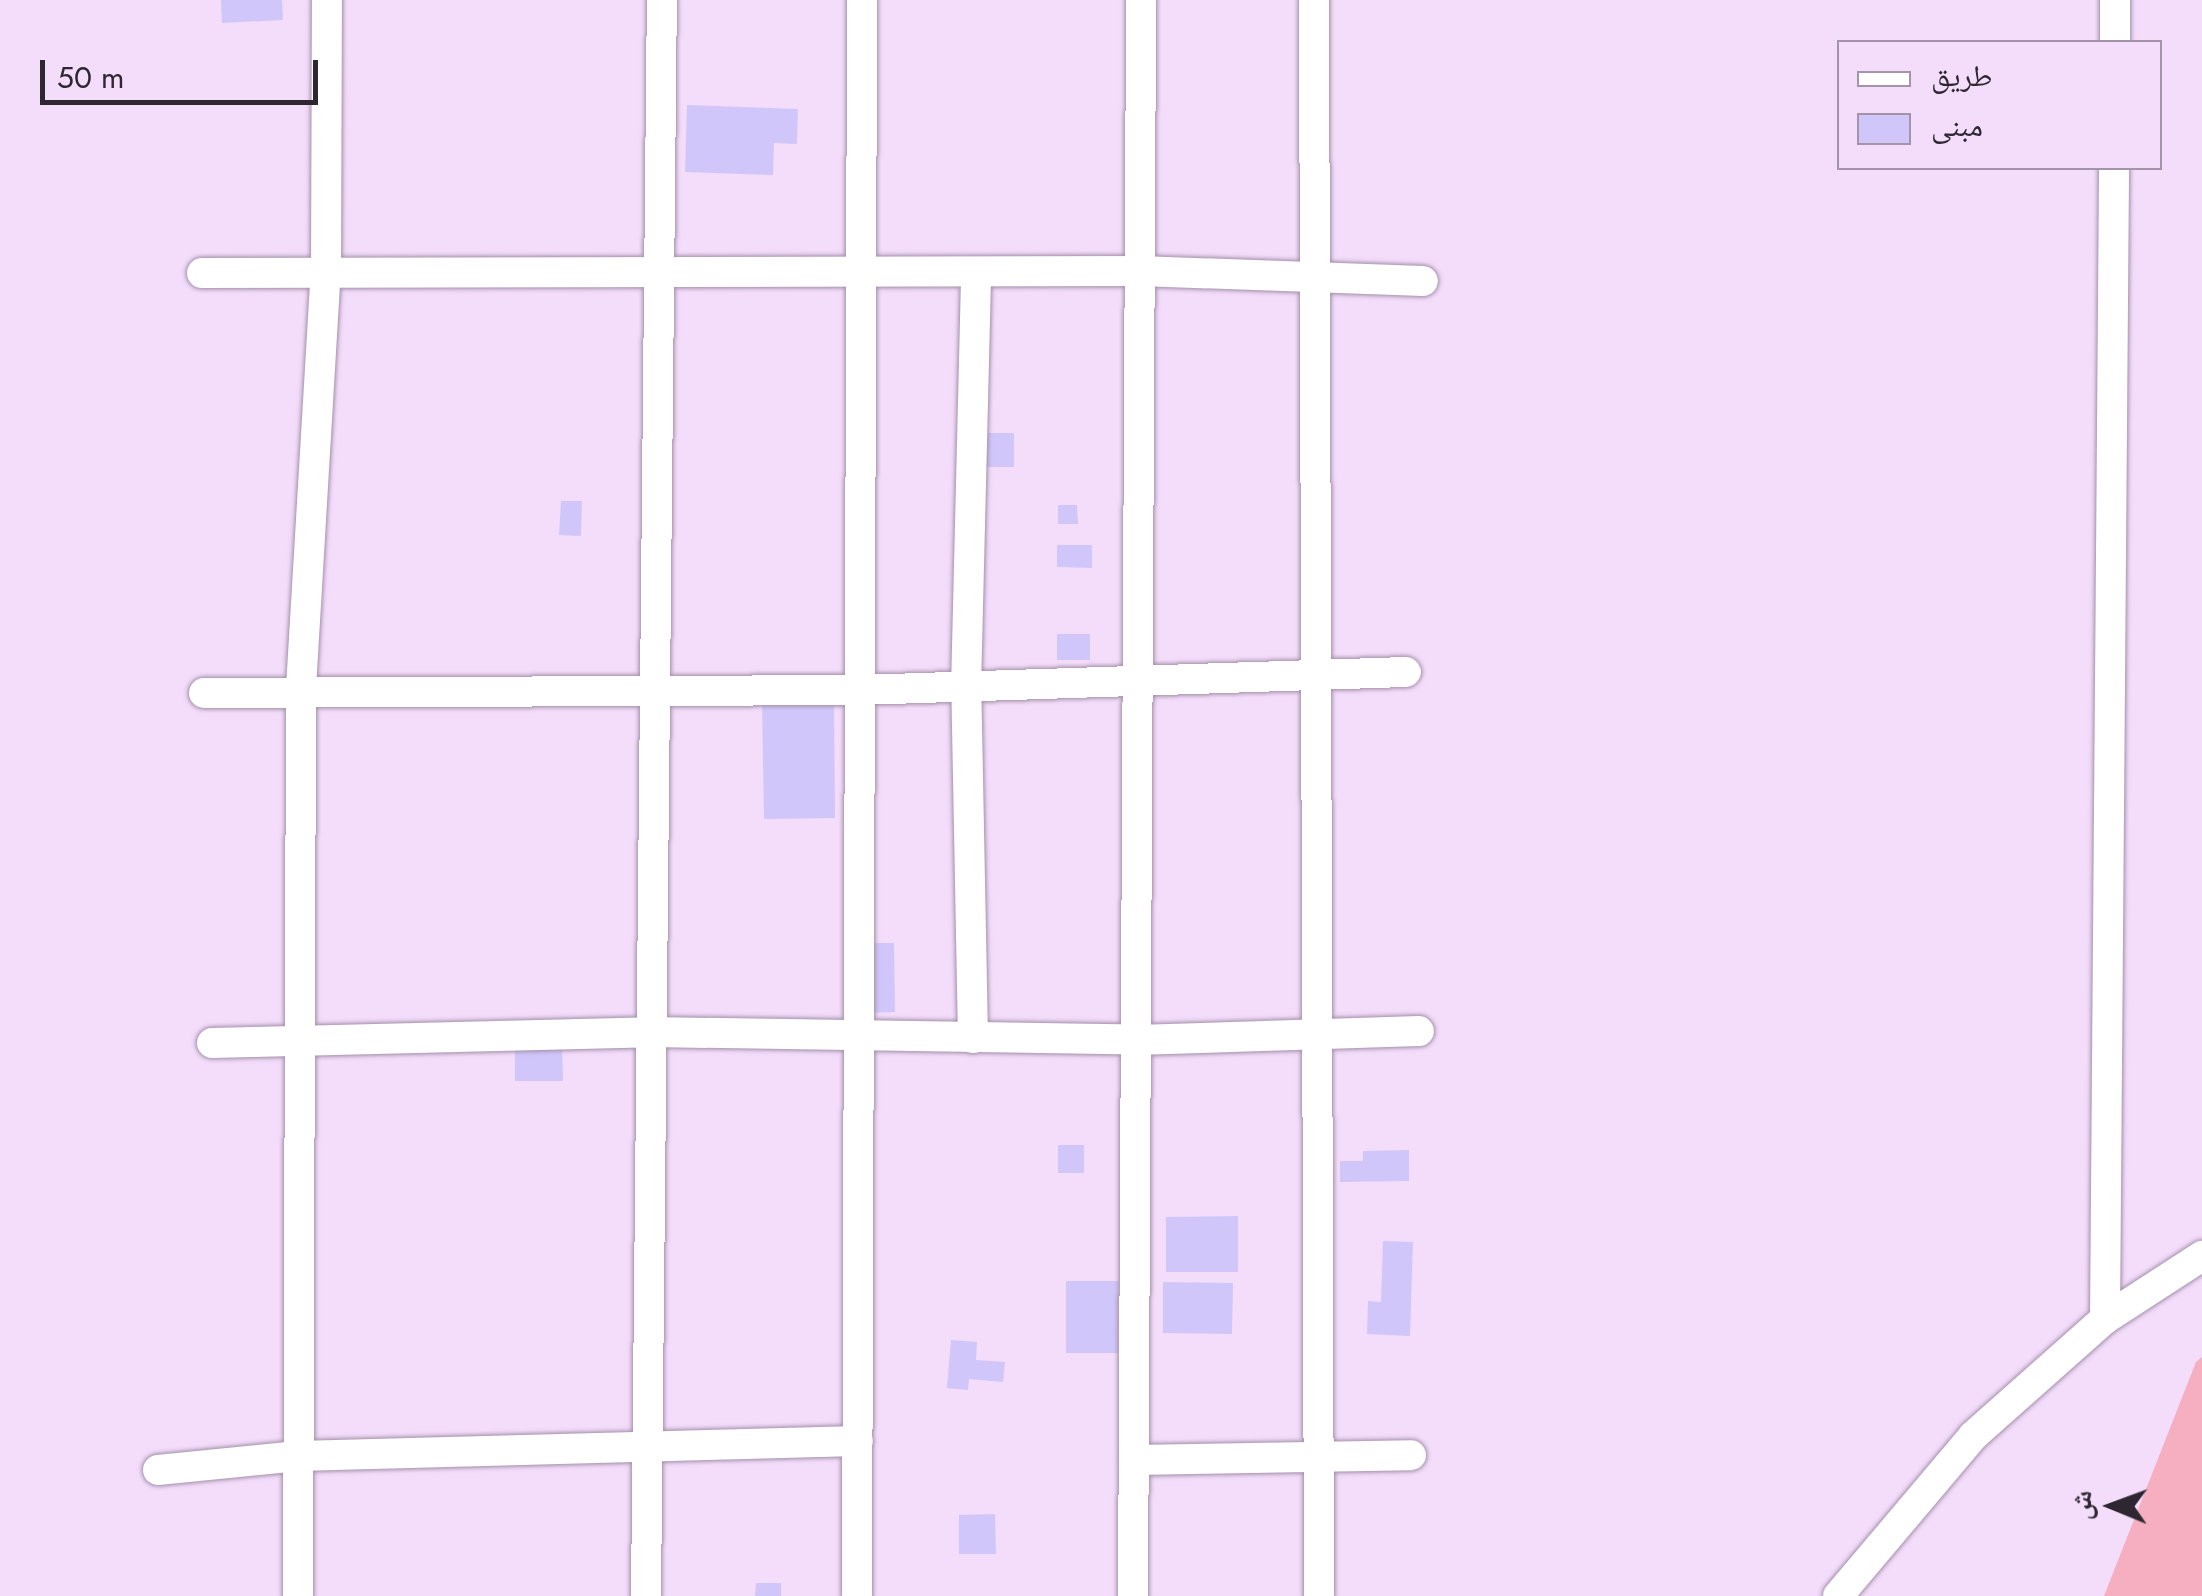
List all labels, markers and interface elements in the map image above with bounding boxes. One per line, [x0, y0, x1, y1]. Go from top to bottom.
scale bar [45, 40, 322, 102]
legend [1837, 40, 2162, 170]
text: طريق [1931, 54, 1992, 97]
text: 50 m [57, 56, 124, 99]
text: مبنى [1931, 104, 1983, 147]
north arrow [2062, 1456, 2162, 1556]
text: ش [2061, 1490, 2102, 1521]

